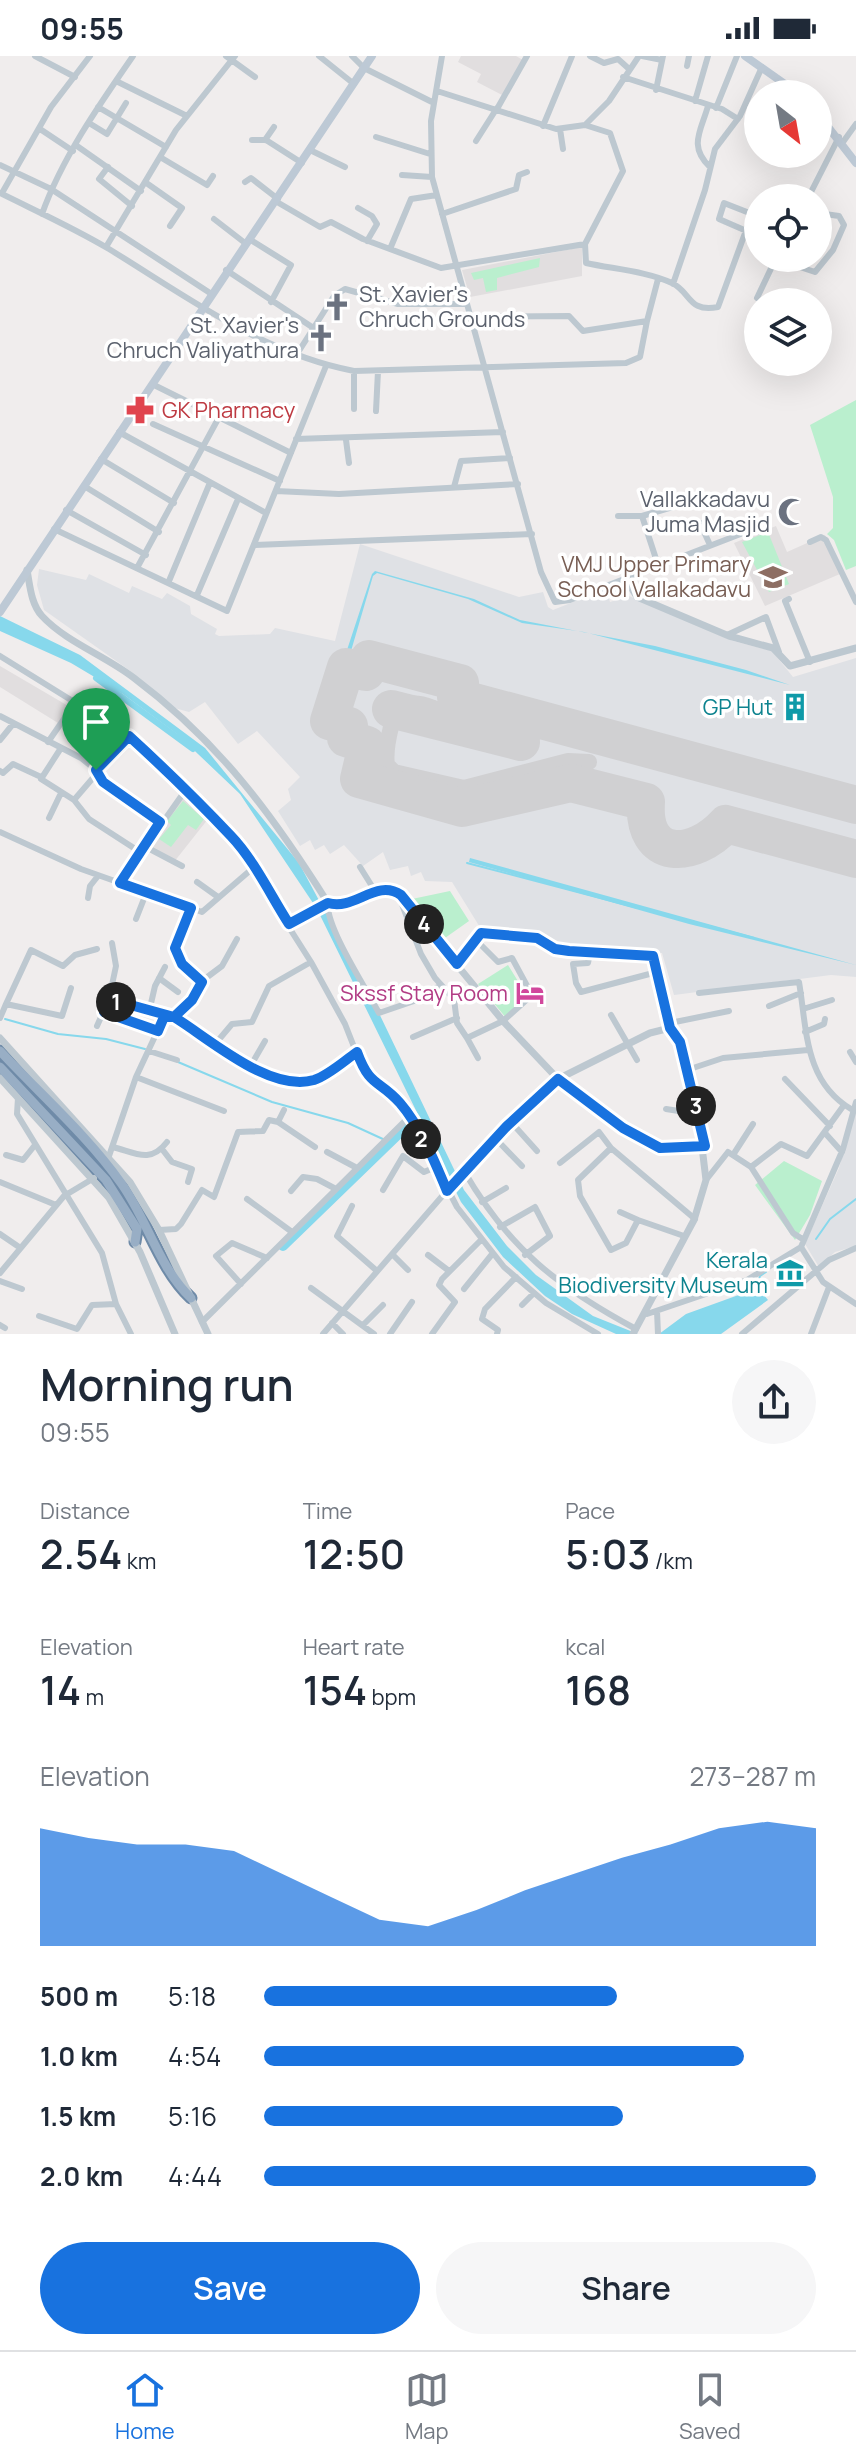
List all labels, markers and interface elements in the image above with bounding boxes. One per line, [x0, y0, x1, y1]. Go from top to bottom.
text: 09:55 [40, 8, 124, 49]
north arrow [744, 80, 832, 168]
map controls [744, 80, 832, 376]
button: locate [744, 184, 832, 272]
place label: St. Xavier's Chruch Grounds [359, 279, 525, 334]
button: layers [744, 288, 832, 376]
church icon: St. Xavier's Chruch Grounds [322, 292, 352, 322]
place label: St. Xavier's Chruch Valiyathura [107, 310, 299, 365]
church icon: St. Xavier's Chruch Valiyathura [306, 323, 336, 353]
pharmacy icon: GK Pharmacy [125, 395, 155, 425]
place label: GK Pharmacy [162, 395, 296, 425]
place label: Vallakkadavu Juma Masjid [640, 484, 770, 539]
mosque icon: Vallakkadavu Juma Masjid [777, 497, 807, 527]
place label: VMJ Upper Primary School Vallakadavu [557, 549, 751, 604]
school or university icon: VMJ Upper Primary School Vallakadavu [758, 562, 788, 592]
pin [62, 688, 130, 770]
place label: GP Hut [703, 692, 773, 722]
building icon: GP Hut [780, 692, 810, 722]
icon: arrive [74, 700, 118, 744]
pin: 4 [404, 904, 444, 944]
text: 4 [417, 909, 431, 939]
place label: Skssf Stay Room [340, 978, 508, 1008]
hotel icon: Skssf Stay Room [515, 978, 545, 1008]
pin: 1 [96, 982, 136, 1022]
text: 1 [111, 987, 121, 1017]
pin: 3 [676, 1086, 716, 1126]
text: 3 [690, 1091, 702, 1121]
pin: 2 [401, 1119, 441, 1159]
text: 2 [414, 1124, 428, 1154]
place label: Kerala Biodiversity Museum [558, 1245, 768, 1300]
museum icon: Kerala Biodiversity Museum [775, 1258, 805, 1288]
text: Morning run [40, 1354, 294, 1414]
button: share [732, 1360, 816, 1444]
text: 09:55 [40, 1414, 110, 1450]
text: Distance [40, 1496, 130, 1526]
text: Time [303, 1496, 352, 1526]
text: Pace [565, 1496, 615, 1526]
text: 2.54 [40, 1526, 122, 1581]
text: 12:50 [303, 1526, 405, 1581]
text: 5:03 [565, 1526, 650, 1581]
text: km [122, 1546, 156, 1576]
text: /km [650, 1546, 693, 1576]
text: Elevation [40, 1632, 133, 1662]
text: Heart rate [303, 1632, 405, 1662]
text: kcal [565, 1632, 605, 1662]
text: 14 [40, 1662, 81, 1717]
text: 154 [303, 1662, 367, 1717]
text: 168 [565, 1662, 631, 1717]
text: m [81, 1682, 104, 1712]
text: bpm [367, 1682, 416, 1712]
text: Elevation [40, 1758, 150, 1794]
text: 273–287 m [689, 1758, 816, 1794]
text: 500 m [40, 1978, 118, 2014]
text: 5:18 [168, 1978, 216, 2014]
text: 1.0 km [40, 2038, 118, 2074]
text: 4:54 [168, 2038, 221, 2074]
text: 1.5 km [40, 2098, 116, 2134]
text: 5:16 [168, 2098, 217, 2134]
text: 2.0 km [40, 2158, 123, 2194]
text: 4:44 [168, 2158, 222, 2194]
button: Save [40, 2242, 420, 2334]
button: Share [436, 2242, 816, 2334]
tab: Home [115, 2368, 175, 2446]
tab: Map [405, 2368, 449, 2446]
tab: Saved [679, 2368, 741, 2446]

